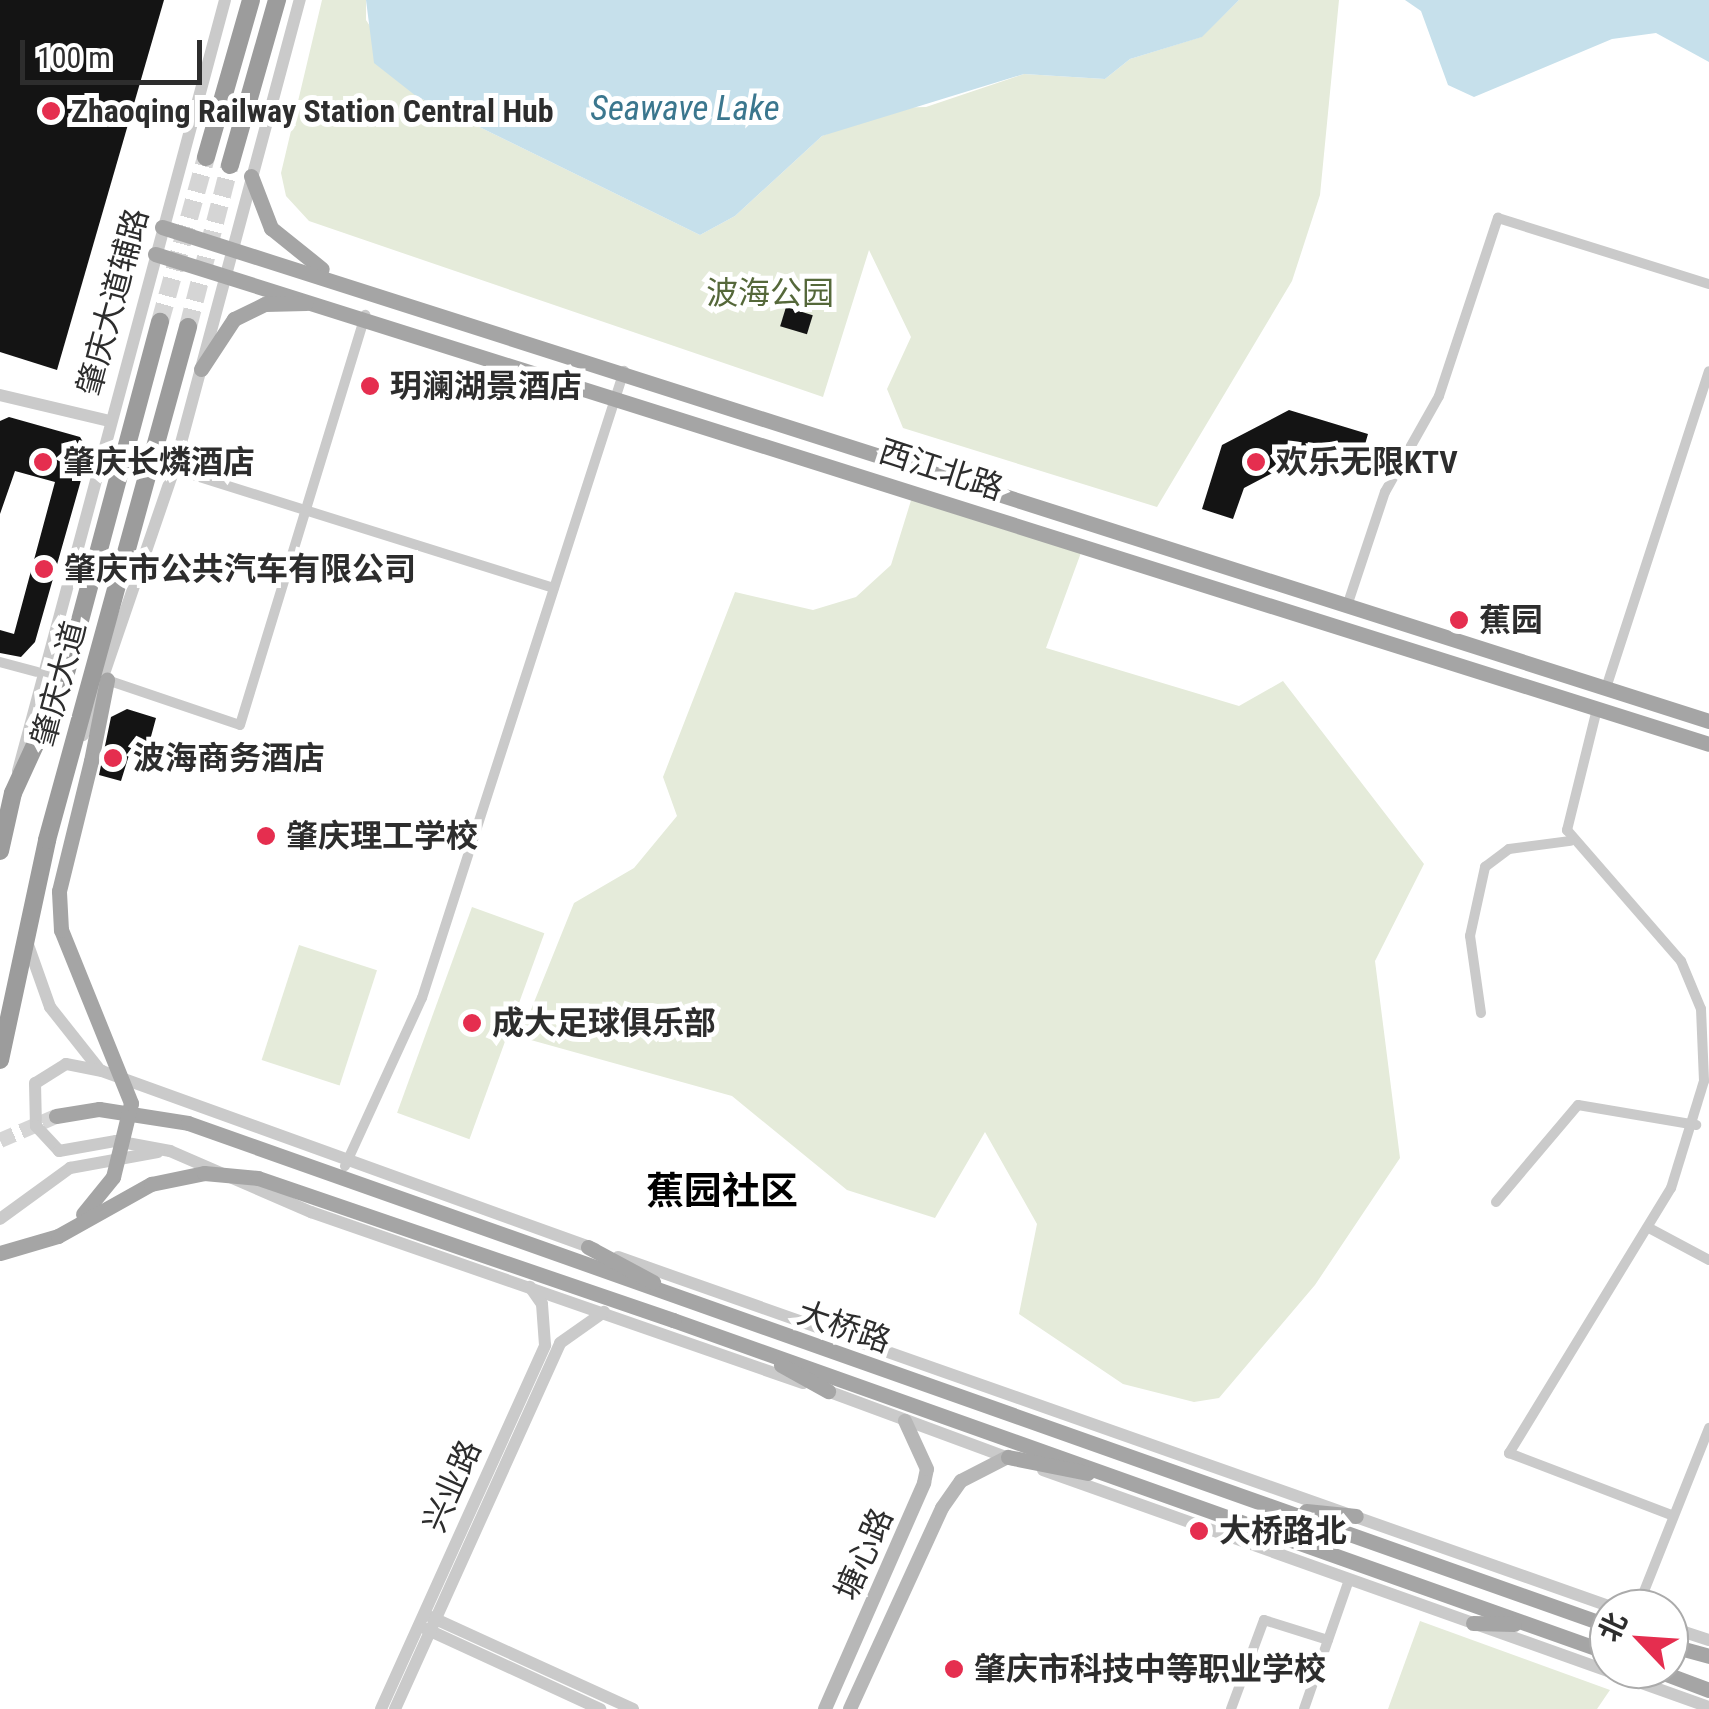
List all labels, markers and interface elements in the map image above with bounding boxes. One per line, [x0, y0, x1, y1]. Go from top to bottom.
scale bar [25, 20, 208, 82]
text: 100 m [37, 40, 111, 75]
water label: Seawave Lake [590, 88, 780, 130]
place label: Zhaoqing Railway Station Central Hub [71, 92, 554, 130]
marker: Zhaoqing Railway Station Central Hub [40, 100, 62, 122]
street label: 肇庆大道辅路 [70, 204, 156, 400]
park label: 波海公园 [706, 274, 834, 312]
place label: 玥澜湖景酒店 [390, 367, 582, 405]
marker: 玥澜湖景酒店 [359, 375, 381, 397]
street label: 西江北路 [874, 432, 1008, 508]
place label: 肇庆长燐酒店 [63, 443, 255, 481]
place label: 欢乐无限KTV [1276, 443, 1458, 481]
marker: 肇庆长燐酒店 [32, 451, 54, 473]
marker: 欢乐无限KTV [1245, 451, 1267, 473]
place label: 肇庆市公共汽车有限公司 [64, 550, 416, 588]
marker: 肇庆市公共汽车有限公司 [33, 558, 55, 580]
place label: 蕉园 [1479, 601, 1543, 639]
marker: 蕉园 [1448, 609, 1470, 631]
street label: 肇庆大道 [24, 617, 94, 751]
place label: 波海商务酒店 [133, 739, 325, 777]
marker: 波海商务酒店 [102, 747, 124, 769]
place label: 肇庆理工学校 [286, 817, 478, 855]
marker: 肇庆理工学校 [255, 825, 277, 847]
place label: 成大足球俱乐部 [492, 1004, 716, 1042]
marker: 成大足球俱乐部 [461, 1012, 483, 1034]
district label: 蕉园社区 [646, 1169, 798, 1215]
street label: 大桥路 [792, 1293, 896, 1361]
street label: 兴业路 [415, 1434, 489, 1538]
street label: 塘心路 [827, 1502, 901, 1606]
place label: 大桥路北 [1219, 1512, 1347, 1550]
marker: 大桥路北 [1188, 1520, 1210, 1542]
north arrow [1589, 1589, 1689, 1689]
text: 北 [1592, 1607, 1634, 1647]
place label: 肇庆市科技中等职业学校 [974, 1650, 1326, 1688]
marker: 肇庆市科技中等职业学校 [943, 1658, 965, 1680]

